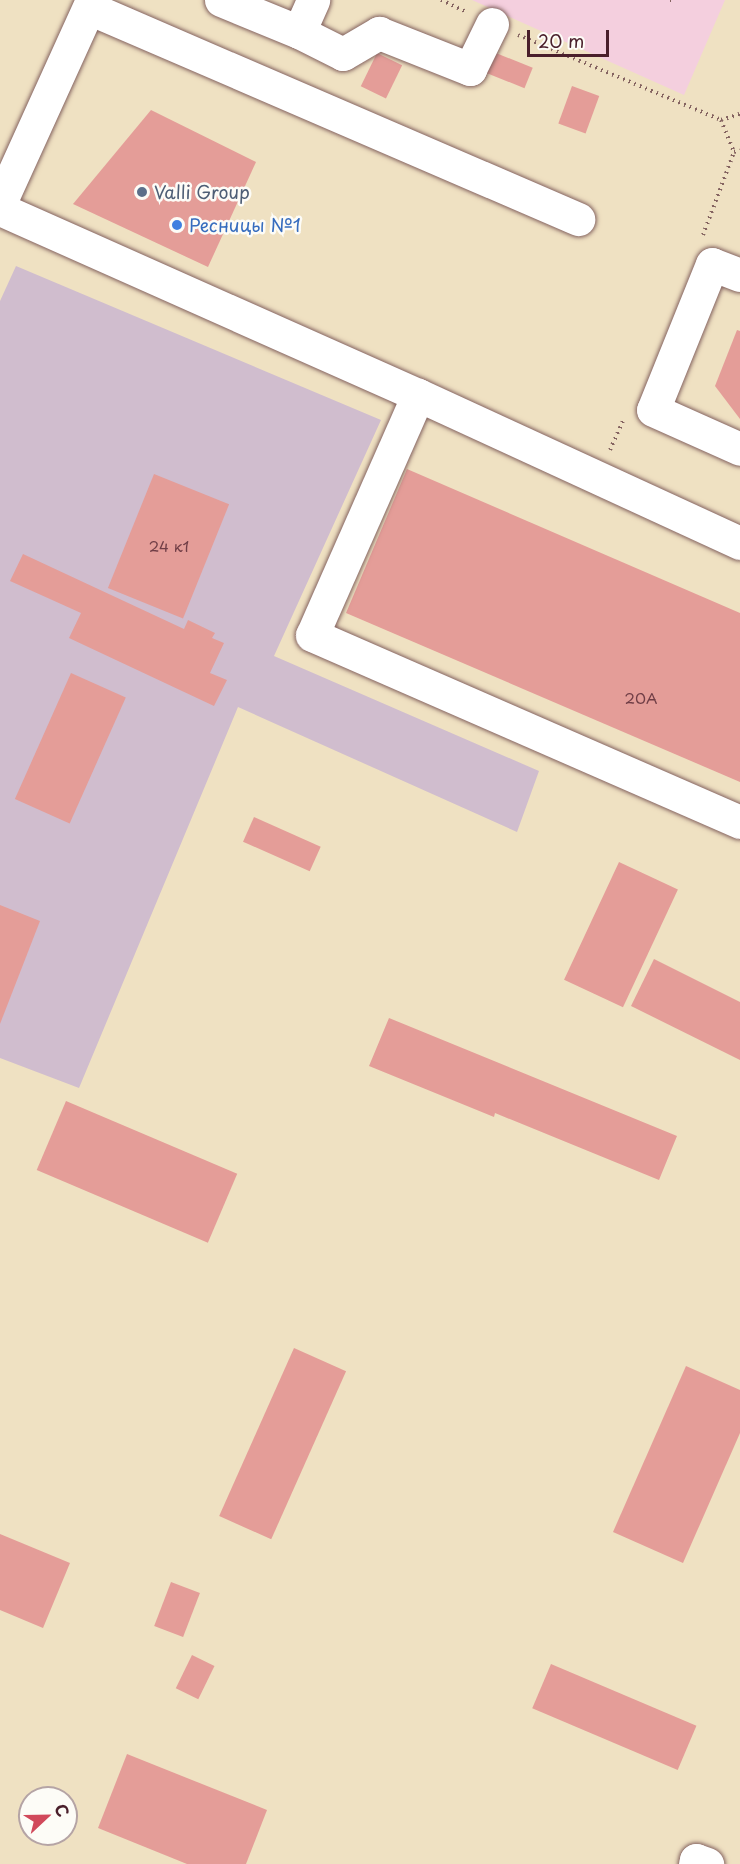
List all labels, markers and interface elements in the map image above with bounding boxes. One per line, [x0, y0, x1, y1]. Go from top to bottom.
scale bar [530, 18, 612, 56]
text: 20 m [538, 27, 584, 54]
place label: Valli Group [154, 181, 251, 203]
marker: Valli Group [135, 185, 149, 199]
place label: Ресницы №1 [189, 214, 301, 236]
marker: Ресницы №1 [170, 218, 184, 232]
house number: 24 к1 [149, 537, 189, 555]
house number: 20А [625, 689, 657, 707]
north arrow [18, 1786, 78, 1846]
text: С [49, 1800, 76, 1820]

